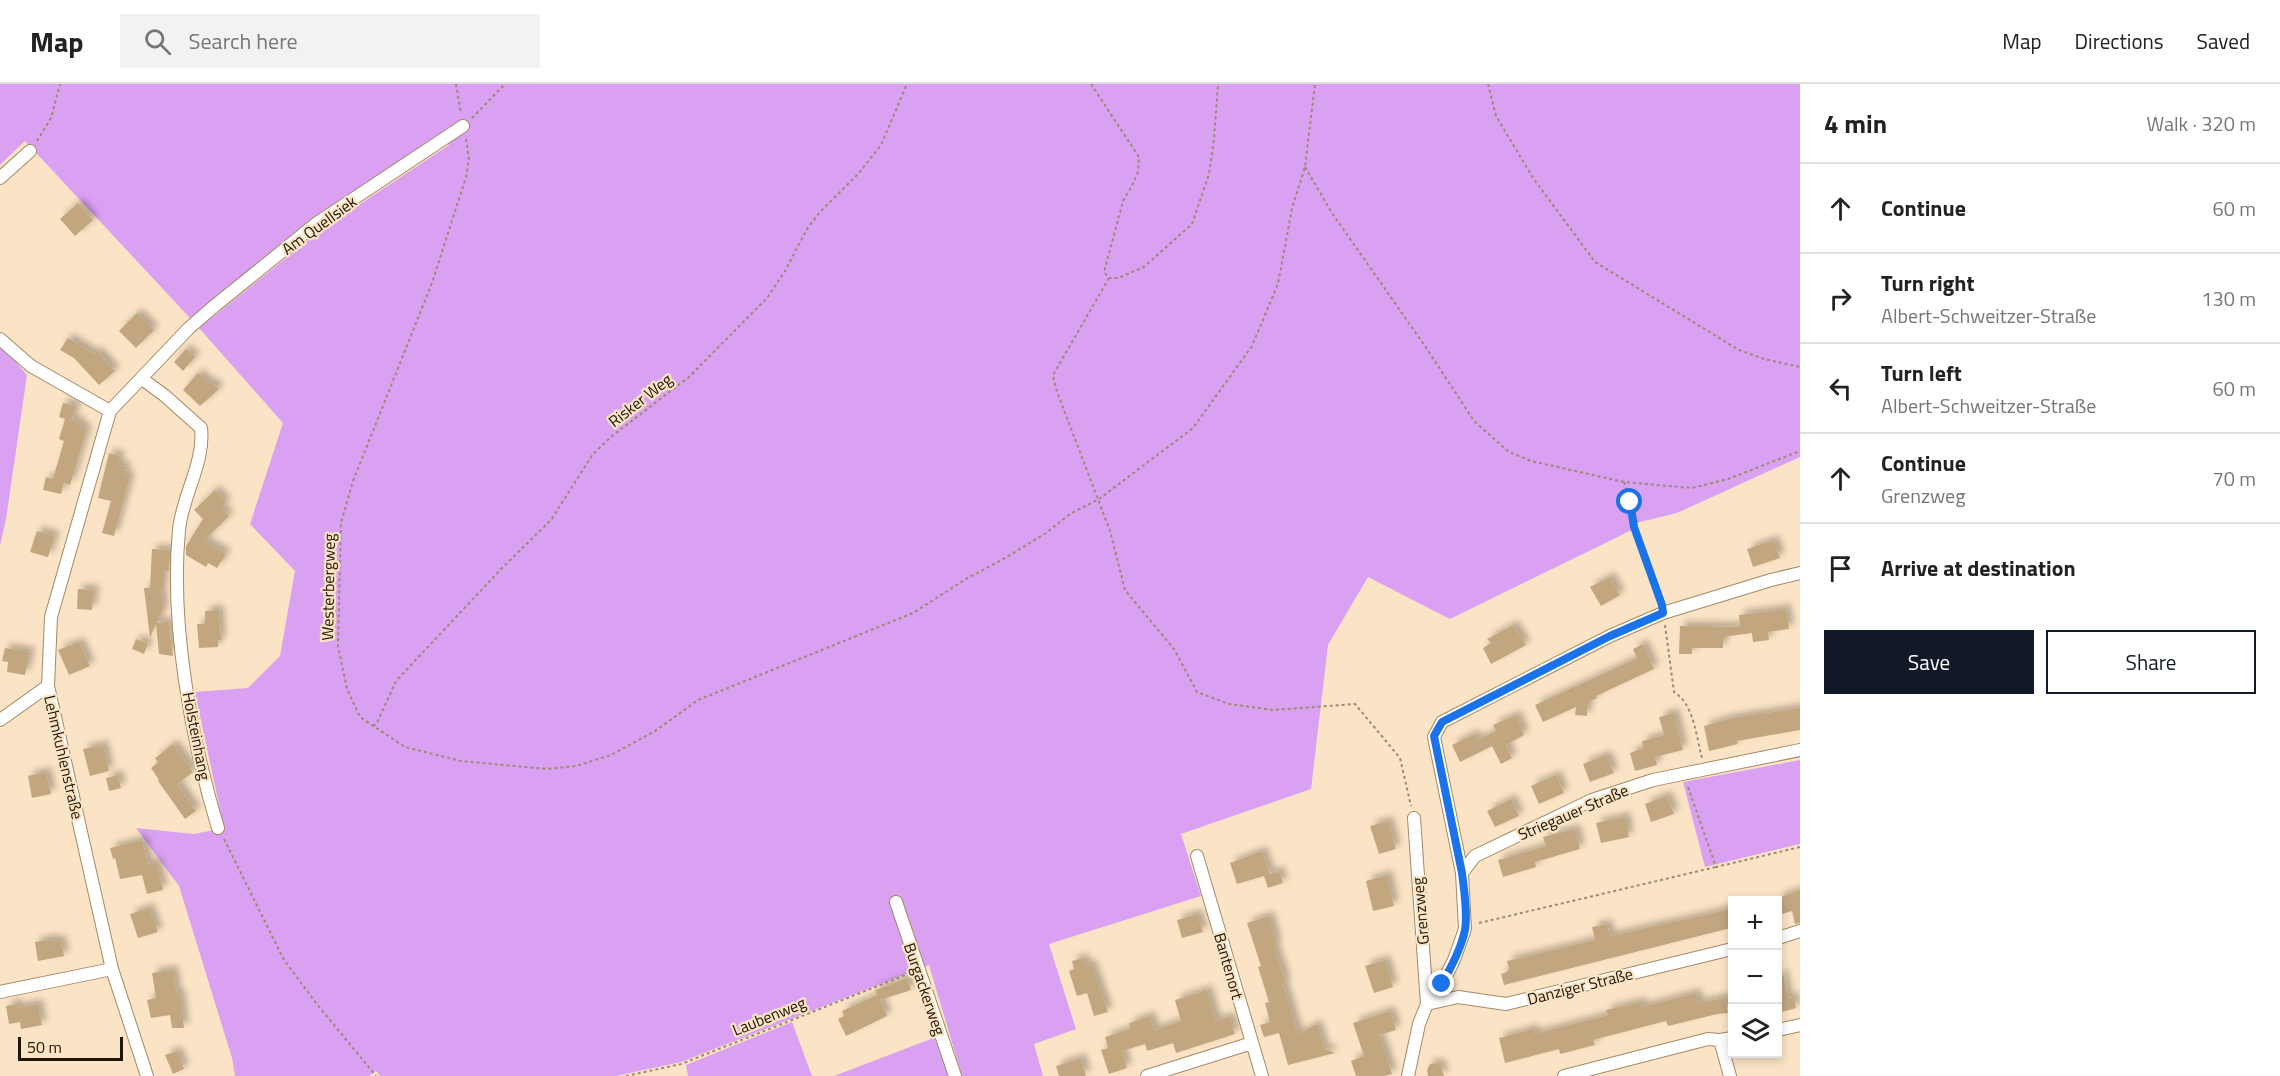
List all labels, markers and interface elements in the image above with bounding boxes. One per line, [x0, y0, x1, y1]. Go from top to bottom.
search box [120, 14, 540, 68]
text: Map [30, 20, 84, 63]
text: Search here [189, 24, 298, 58]
icon: search [141, 25, 174, 58]
text: Map [2002, 25, 2042, 57]
text: Directions [2075, 25, 2164, 57]
text: Saved [2197, 25, 2250, 57]
text: 4 min [1824, 104, 1887, 143]
text: Walk · 320 m [2147, 108, 2256, 139]
street label: Am Quellsiek [276, 189, 362, 260]
text: Continue [1881, 191, 1966, 225]
icon: ahead [1824, 192, 1857, 225]
text: 60 m [2212, 193, 2256, 224]
text: Turn right [1881, 266, 1975, 300]
icon: right [1824, 282, 1857, 315]
text: 130 m [2201, 283, 2256, 314]
text: Albert-Schweitzer-Straße [1881, 300, 2096, 331]
text: Turn left [1881, 356, 1962, 390]
street label: Risker Weg [603, 367, 677, 433]
icon: left [1824, 372, 1857, 405]
text: 60 m [2212, 373, 2256, 404]
text: Albert-Schweitzer-Straße [1881, 390, 2096, 421]
text: Continue [1881, 446, 1966, 480]
icon: ahead [1824, 462, 1857, 495]
text: 70 m [2212, 463, 2256, 494]
text: Grenzweg [1881, 480, 1966, 511]
route start [1616, 488, 1642, 514]
street label: Westerbergweg [315, 533, 341, 641]
text: Arrive at destination [1881, 551, 2076, 585]
icon: arrive [1824, 552, 1857, 585]
button: Save [1824, 630, 2034, 694]
button: Share [2046, 630, 2256, 694]
street label: Holsteinhang [177, 690, 217, 782]
street label: Lehmkuhlenstraße [38, 693, 90, 821]
street label: Striegauer Straße [1514, 778, 1632, 846]
street label: Grenzweg [1405, 876, 1435, 946]
map controls [1728, 896, 1782, 1058]
button: + [1728, 896, 1782, 950]
street label: Bantenort [1208, 930, 1250, 1003]
street label: Burgackerweg [898, 939, 952, 1039]
button: − [1728, 950, 1782, 1004]
street label: Danziger Straße [1525, 961, 1635, 1011]
route end [1428, 970, 1454, 996]
street label: Laubenweg [729, 990, 809, 1042]
button: layers [1728, 1004, 1782, 1058]
scale bar [18, 1034, 123, 1062]
text: 50 m [27, 1035, 62, 1059]

